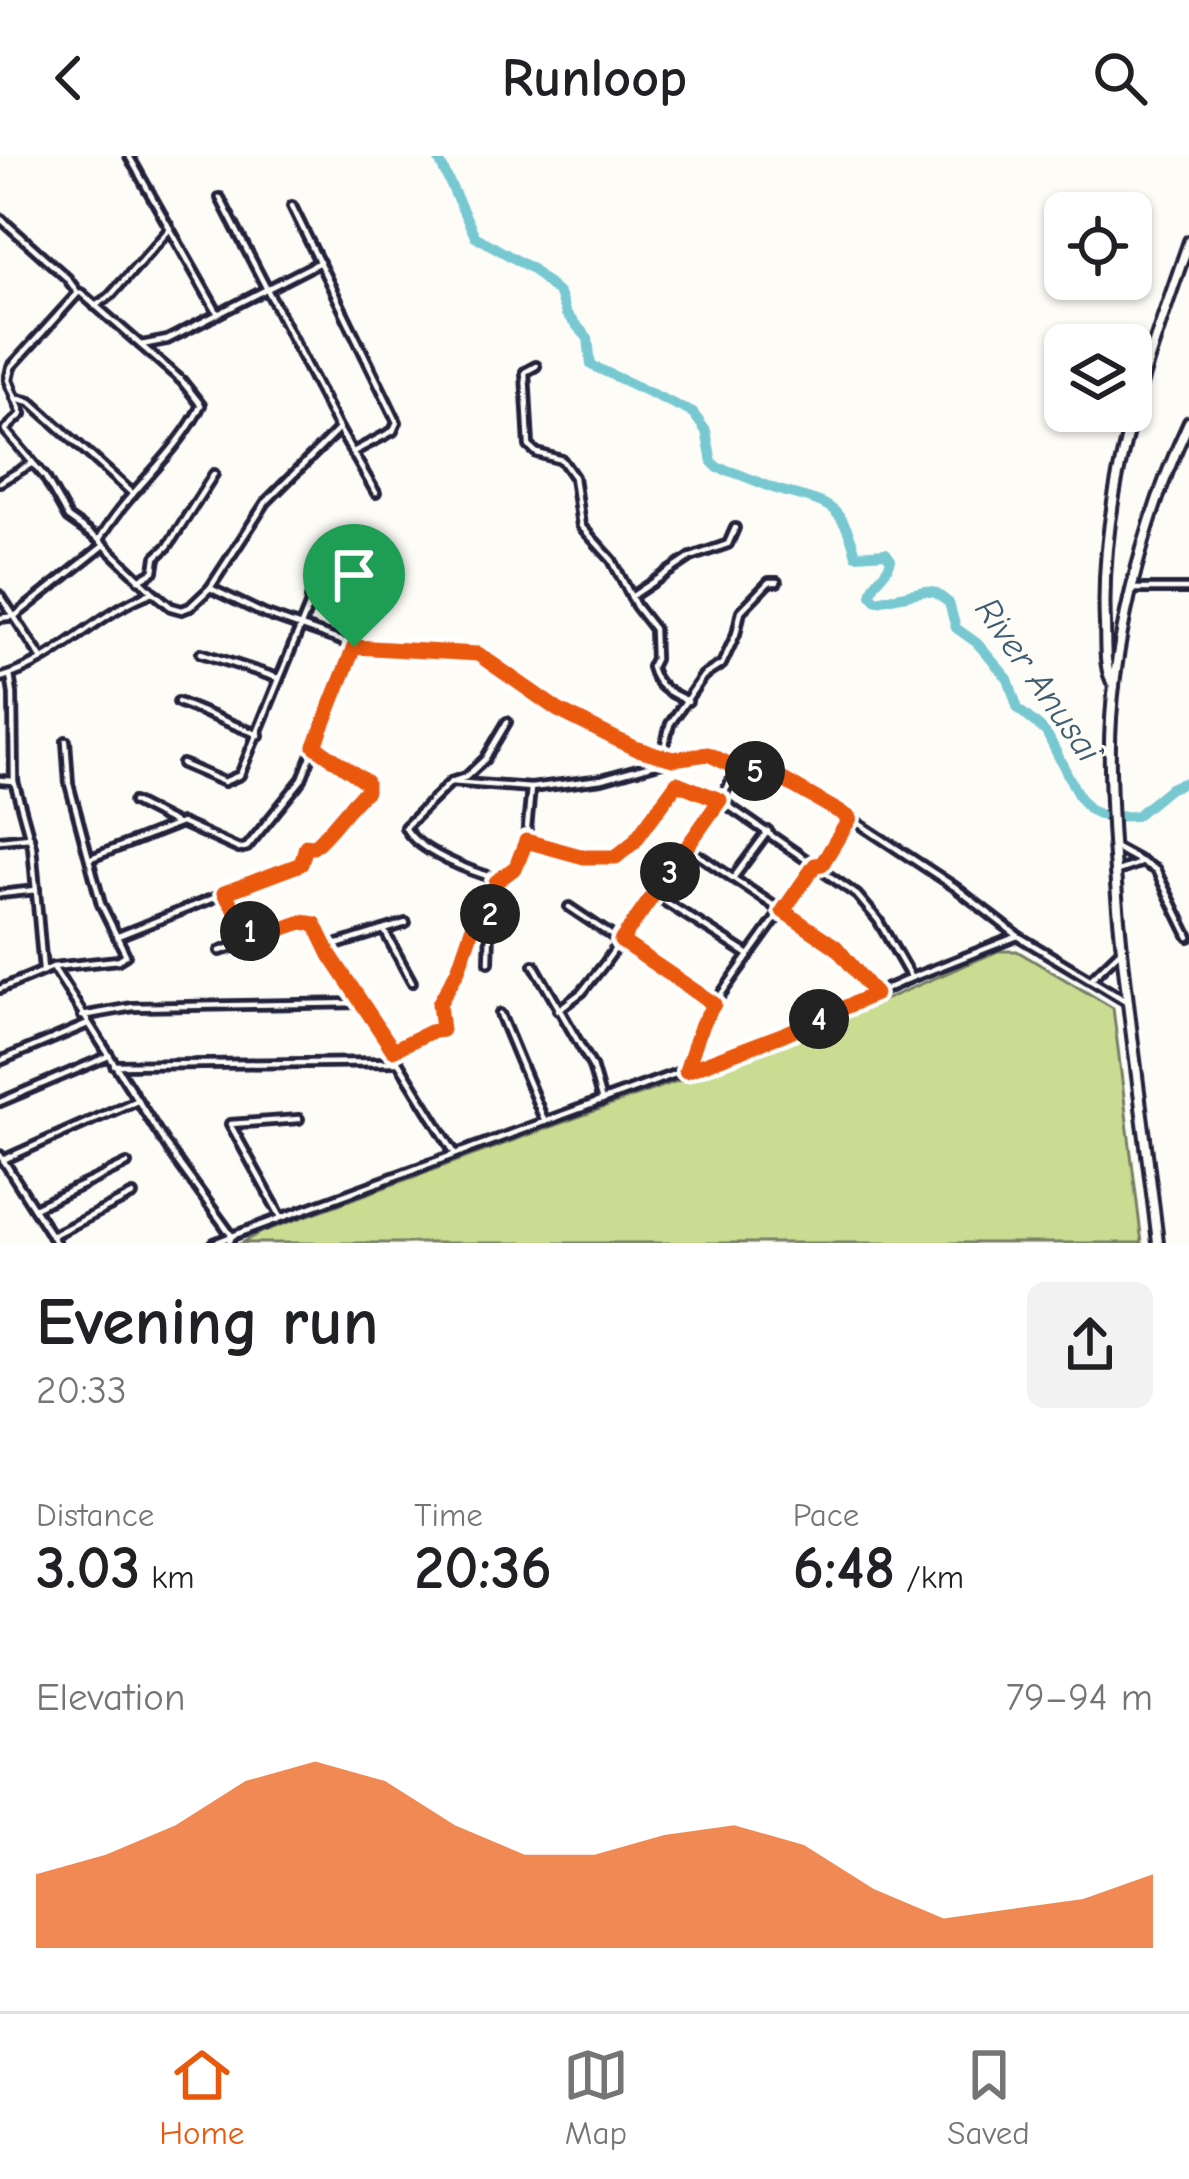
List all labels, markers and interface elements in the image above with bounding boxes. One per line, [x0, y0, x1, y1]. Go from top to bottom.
icon: back [36, 45, 102, 111]
icon: search [1087, 45, 1153, 111]
text: Runloop [502, 47, 687, 110]
map controls [1044, 192, 1152, 432]
button: locate [1044, 192, 1152, 300]
button: layers [1044, 324, 1152, 432]
pin [303, 524, 405, 647]
icon: arrive [321, 542, 387, 608]
water label: River Anusai [967, 590, 1110, 770]
pin: 5 [725, 741, 785, 801]
text: 5 [746, 752, 764, 790]
pin: 3 [640, 842, 700, 902]
text: 3 [662, 853, 678, 891]
pin: 2 [460, 884, 520, 944]
text: 2 [482, 895, 498, 933]
pin: 1 [220, 901, 280, 961]
text: 1 [244, 912, 256, 950]
pin: 4 [789, 989, 849, 1049]
text: 4 [811, 1000, 827, 1038]
button: share [1027, 1282, 1153, 1408]
text: Evening run [36, 1285, 378, 1361]
text: 20:33 [36, 1368, 127, 1413]
text: Distance [36, 1496, 154, 1534]
text: Time [414, 1496, 483, 1534]
text: Pace [793, 1496, 859, 1534]
text: 3.03 [36, 1534, 140, 1603]
text: 20:36 [414, 1534, 552, 1603]
text: 6:48 [793, 1534, 895, 1603]
text: km [140, 1558, 195, 1596]
text: /km [895, 1558, 964, 1596]
text: Elevation [36, 1675, 185, 1720]
text: 79–94 m [1006, 1675, 1153, 1720]
tab: Home [159, 2042, 244, 2152]
tab: Map [563, 2042, 629, 2152]
tab: Saved [947, 2042, 1030, 2152]

